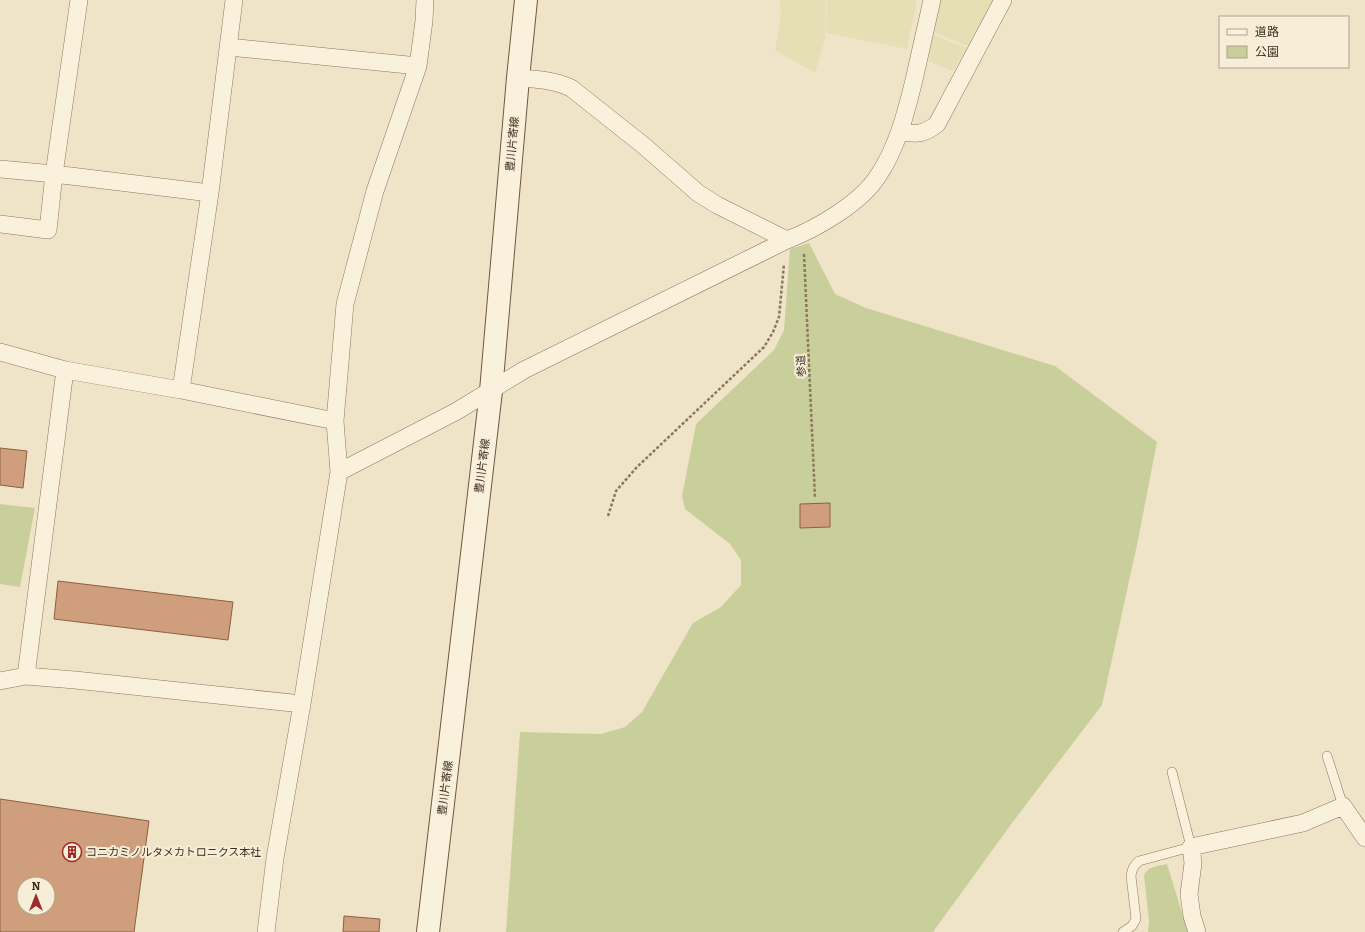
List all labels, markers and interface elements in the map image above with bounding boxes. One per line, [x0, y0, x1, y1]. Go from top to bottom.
legend [1219, 16, 1349, 68]
text: 道路 [1255, 25, 1279, 39]
text: 公園 [1255, 45, 1279, 59]
street label: 豊川片寄線 [504, 116, 521, 172]
street label: 参道 [794, 355, 809, 377]
street label: 豊川片寄線 [473, 438, 492, 494]
street label: 豊川片寄線 [436, 760, 455, 816]
building icon: コニカミノルタメカトロニクス本社 [61, 841, 83, 863]
place label: コニカミノルタメカトロニクス本社 [86, 846, 261, 859]
north arrow [16, 876, 56, 916]
text: N [32, 880, 41, 893]

